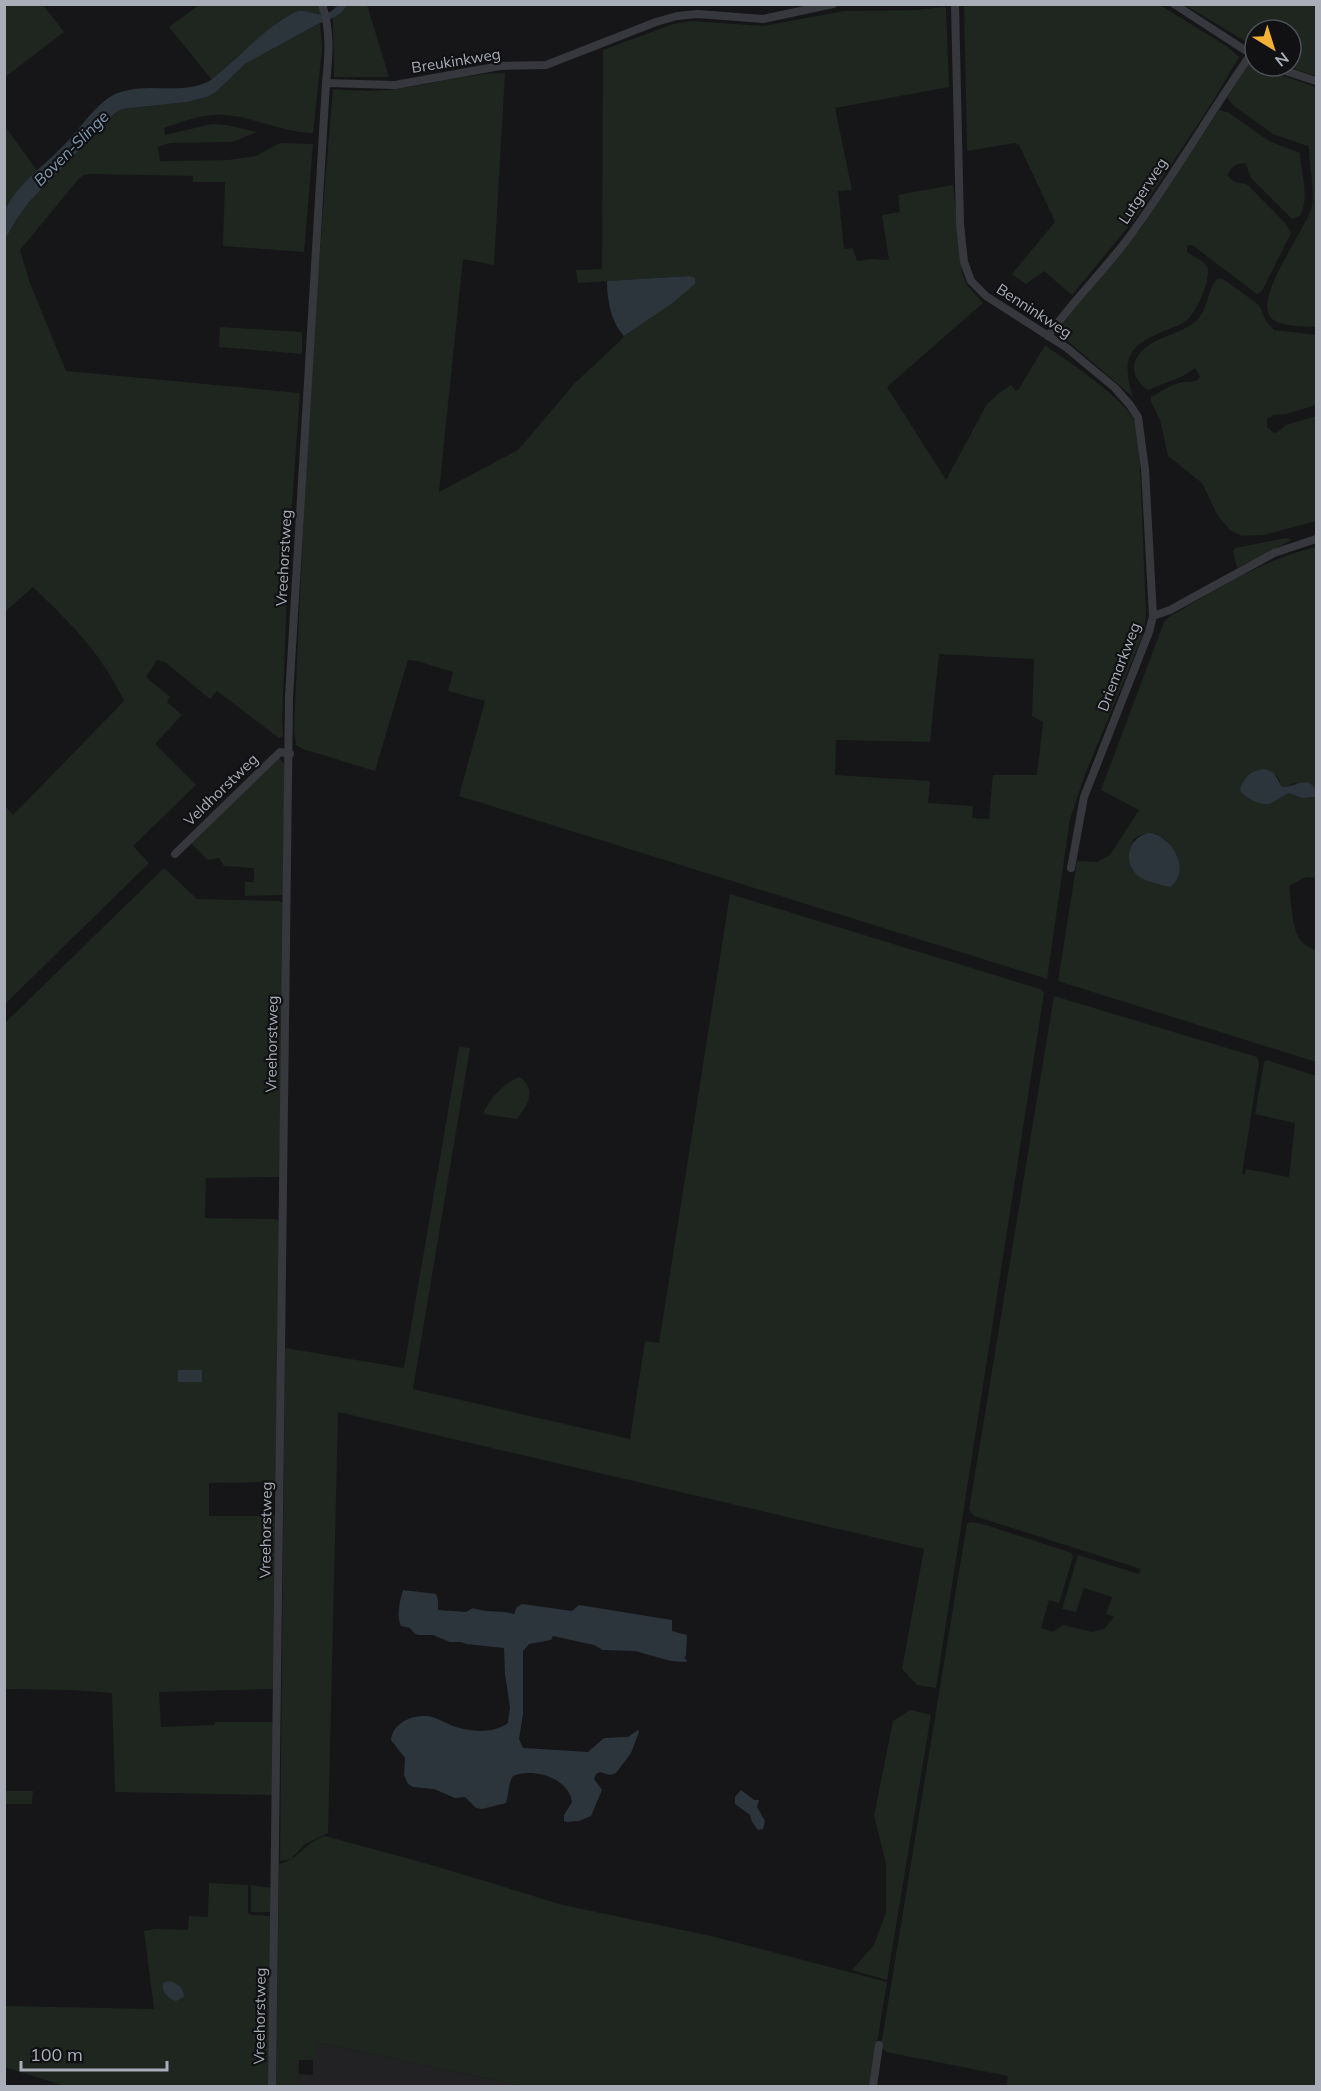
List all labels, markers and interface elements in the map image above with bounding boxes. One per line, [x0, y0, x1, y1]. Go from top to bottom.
north arrow [1243, 18, 1303, 78]
street label: Breukinkweg [410, 44, 502, 77]
text: N [1271, 48, 1293, 71]
water label: Boven-Slinge [29, 106, 113, 190]
street label: Lutgerweg [1114, 154, 1171, 227]
street label: Benninkweg [993, 279, 1075, 342]
street label: Vreehorstweg [271, 509, 296, 607]
street label: Driemarkweg [1093, 620, 1144, 714]
street label: Veldhorstweg [180, 750, 262, 830]
street label: Vreehorstweg [261, 995, 282, 1093]
street label: Vreehorstweg [255, 1481, 276, 1579]
street label: Vreehorstweg [249, 1967, 270, 2065]
scale bar [21, 2034, 166, 2072]
text: 100 m [30, 2043, 83, 2066]

